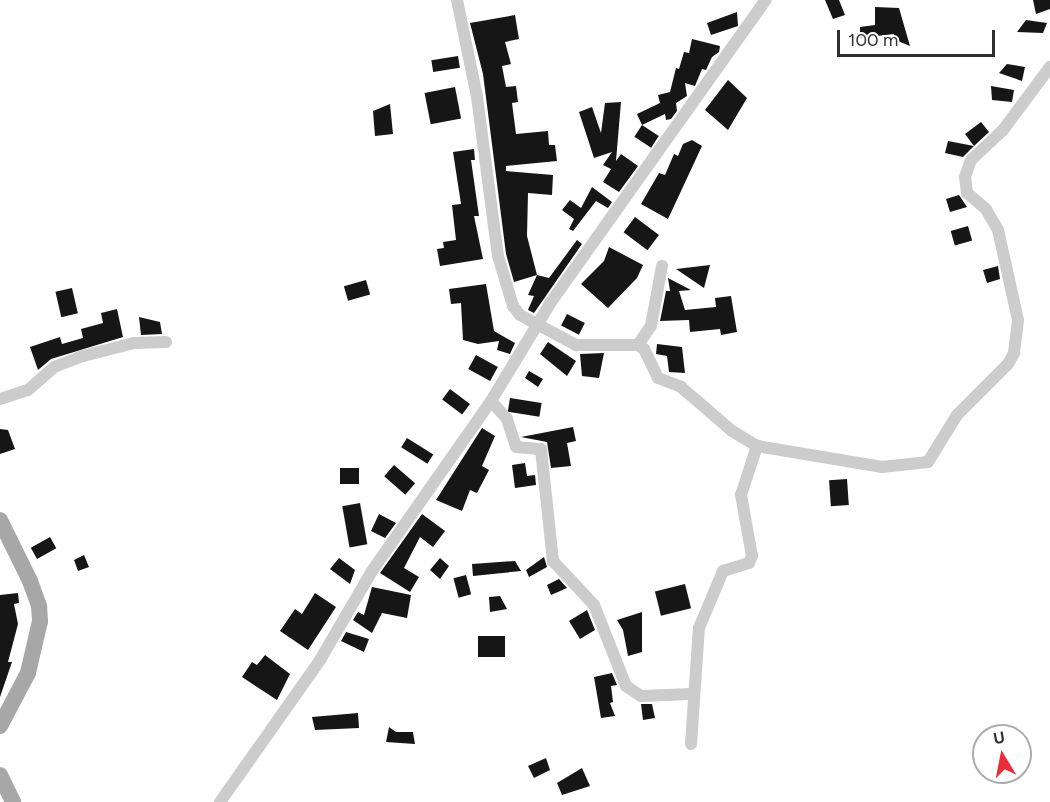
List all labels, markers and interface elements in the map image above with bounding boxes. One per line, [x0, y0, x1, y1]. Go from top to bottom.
scale bar [840, 18, 998, 56]
text: 100 m [848, 29, 898, 51]
north arrow [972, 724, 1032, 784]
text: U [992, 727, 1006, 748]

